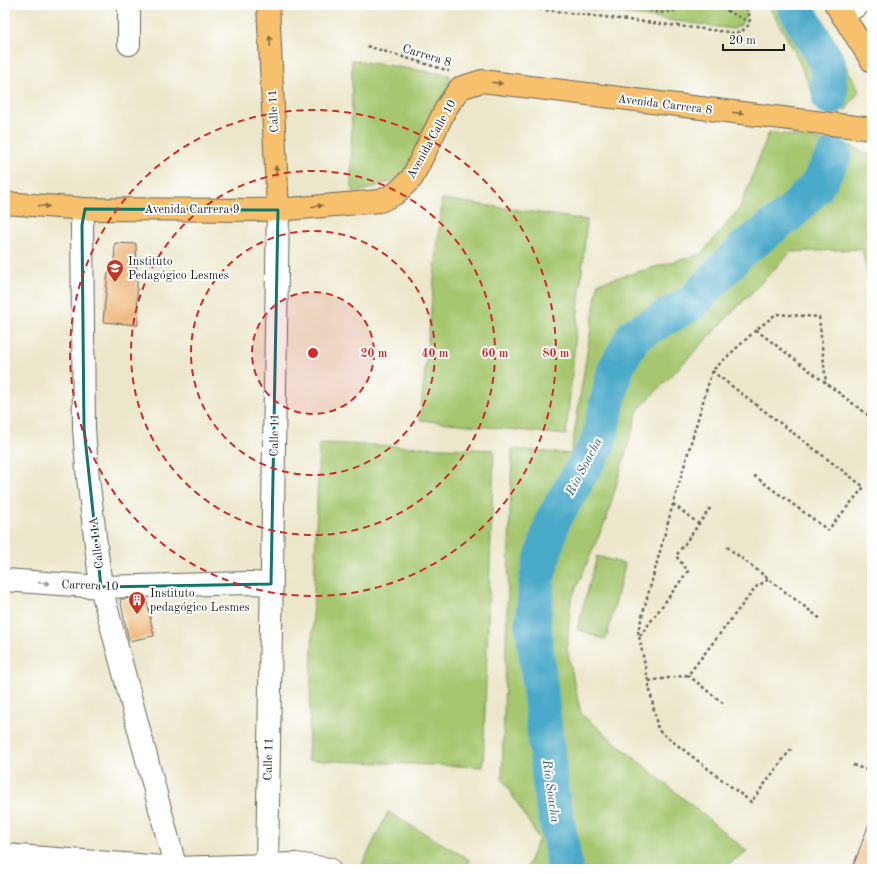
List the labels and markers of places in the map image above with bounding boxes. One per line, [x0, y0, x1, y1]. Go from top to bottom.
place label: Instituto Pedagógico Lesmes [128, 256, 229, 282]
school or university icon: Instituto Pedagógico Lesmes [105, 258, 125, 283]
centre of rings [306, 346, 320, 360]
place label: Instituto pedagógico Lesmes [150, 588, 250, 614]
building icon: Instituto pedagógico Lesmes [127, 590, 147, 615]

